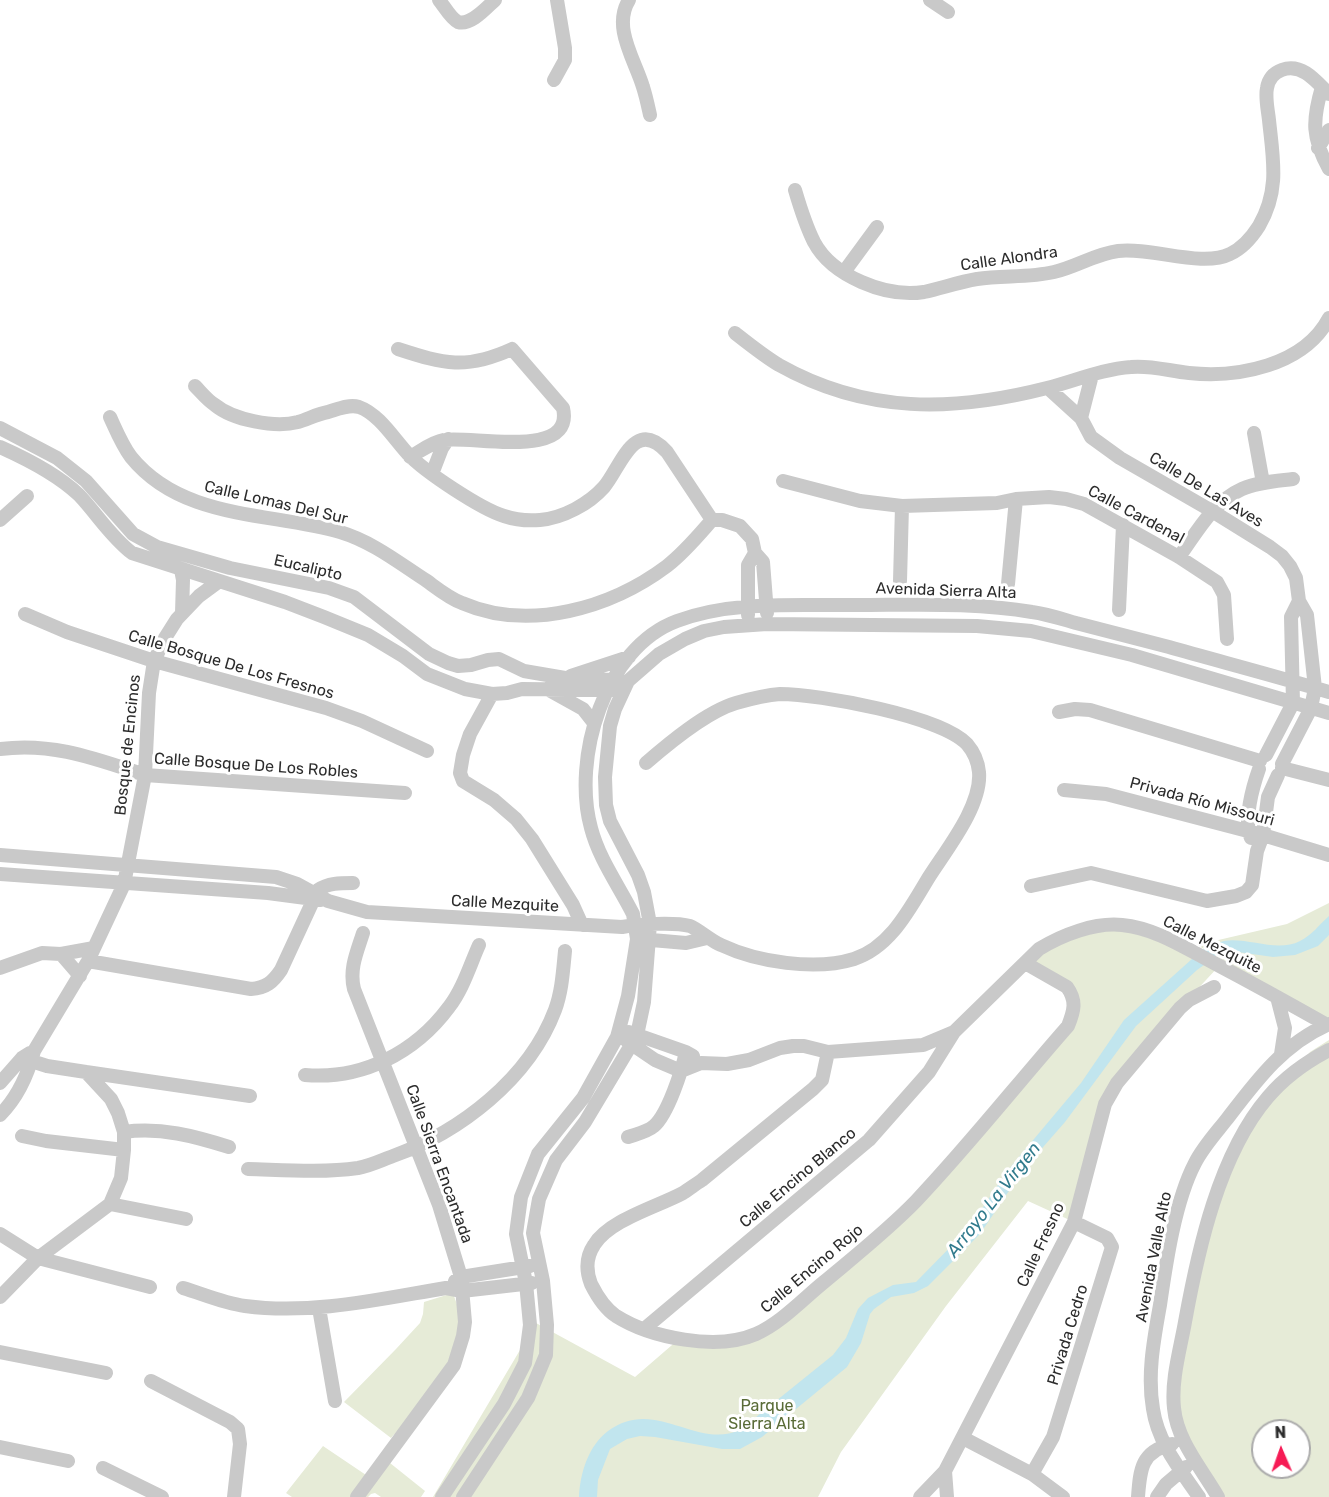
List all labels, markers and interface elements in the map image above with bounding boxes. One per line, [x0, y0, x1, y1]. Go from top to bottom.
street label: Calle Alondra [959, 243, 1059, 275]
street label: Calle De Las Aves [1145, 448, 1267, 532]
street label: Calle Lomas Del Sur [202, 477, 350, 529]
street label: Calle Cardenal [1085, 482, 1187, 548]
street label: Eucalipto [272, 551, 344, 585]
street label: Avenida Sierra Alta [875, 579, 1017, 603]
street label: Calle Bosque De Los Fresnos [126, 626, 336, 704]
street label: Bosque de Encinos [111, 674, 145, 816]
street label: Calle Bosque De Los Robles [153, 749, 359, 783]
street label: Privada Río Missouri [1128, 773, 1276, 831]
street label: Calle Mezquite [451, 892, 559, 916]
street label: Calle Mezquite [1159, 912, 1265, 978]
street label: Calle Sierra Encantada [401, 1082, 477, 1246]
street label: Calle Encino Blanco [736, 1124, 860, 1232]
water label: Arroyo La Virgen [942, 1138, 1046, 1262]
street label: Avenida Valle Alto [1132, 1190, 1176, 1324]
street label: Calle Fresno [1013, 1200, 1069, 1290]
street label: Calle Encino Rojo [757, 1221, 867, 1317]
street label: Privada Cedro [1044, 1282, 1092, 1388]
park label: Parque Sierra Alta [728, 1396, 806, 1434]
north arrow [1251, 1419, 1311, 1479]
text: N [1274, 1423, 1287, 1442]

